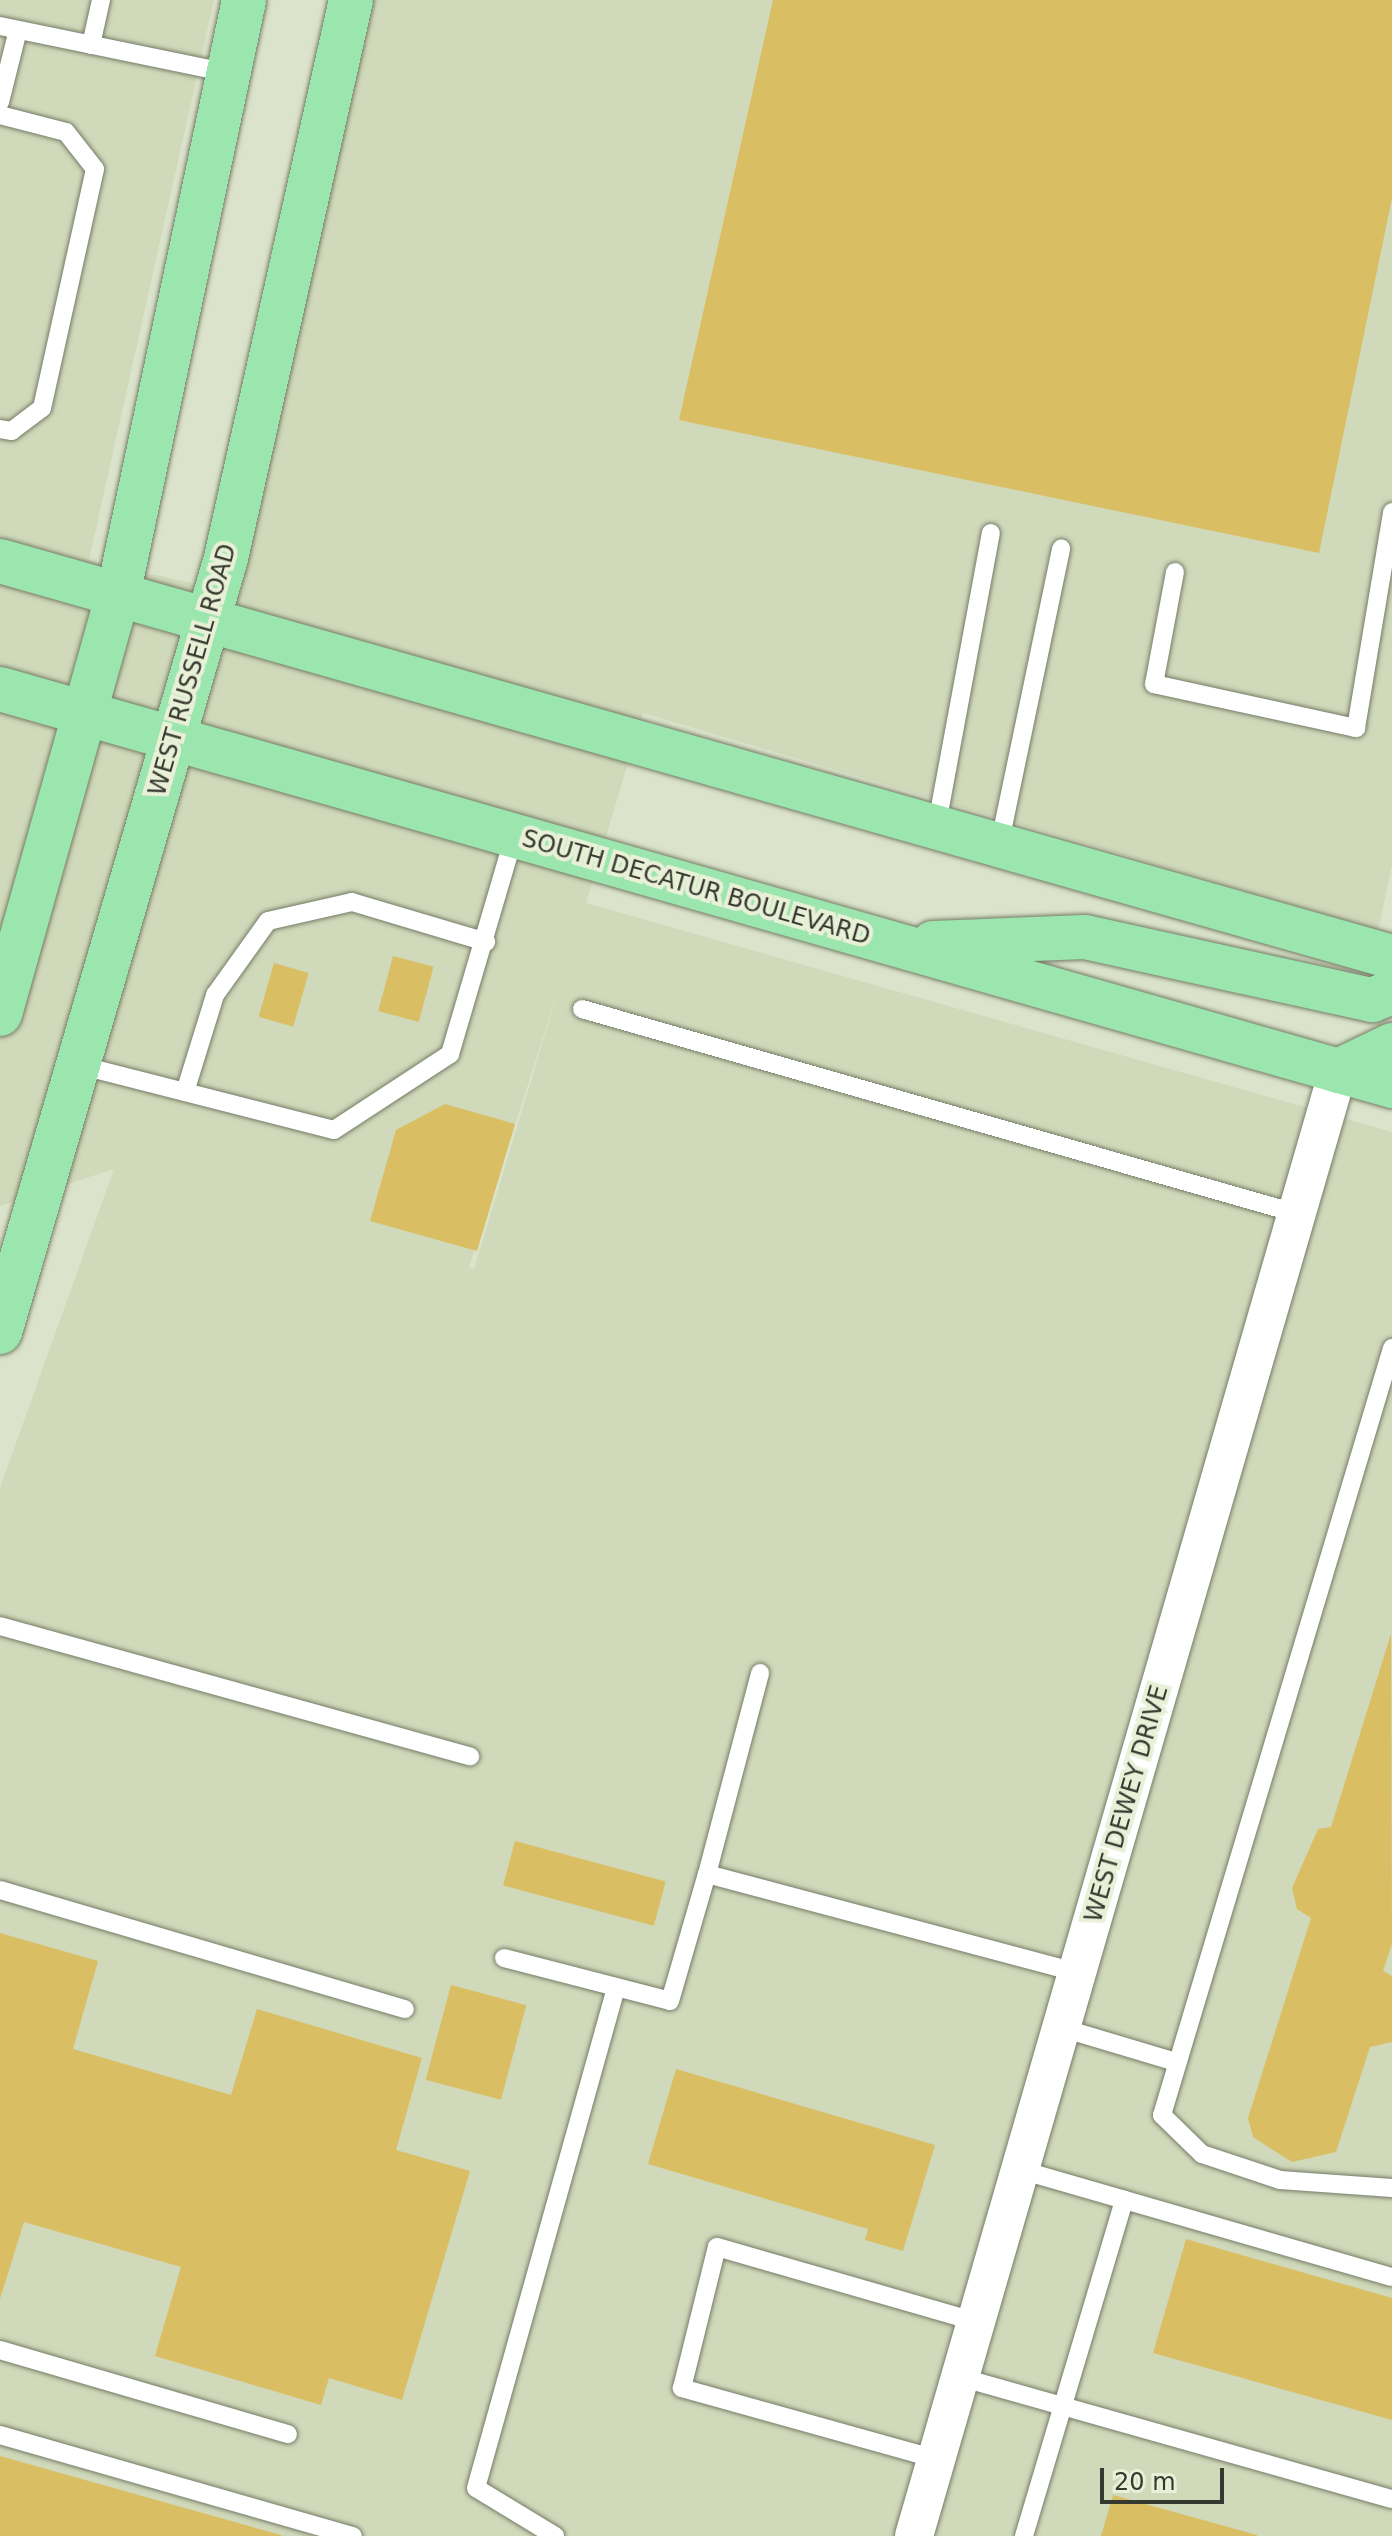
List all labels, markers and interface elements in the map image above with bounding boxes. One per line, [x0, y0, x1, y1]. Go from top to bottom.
street label: WEST RUSSELL ROAD [143, 541, 243, 799]
street label: SOUTH DECATUR BOULEVARD [519, 824, 873, 952]
street label: WEST DEWEY DRIVE [1079, 1682, 1175, 1926]
scale bar [1104, 2452, 1228, 2502]
text: 20 m [1114, 2468, 1176, 2496]

